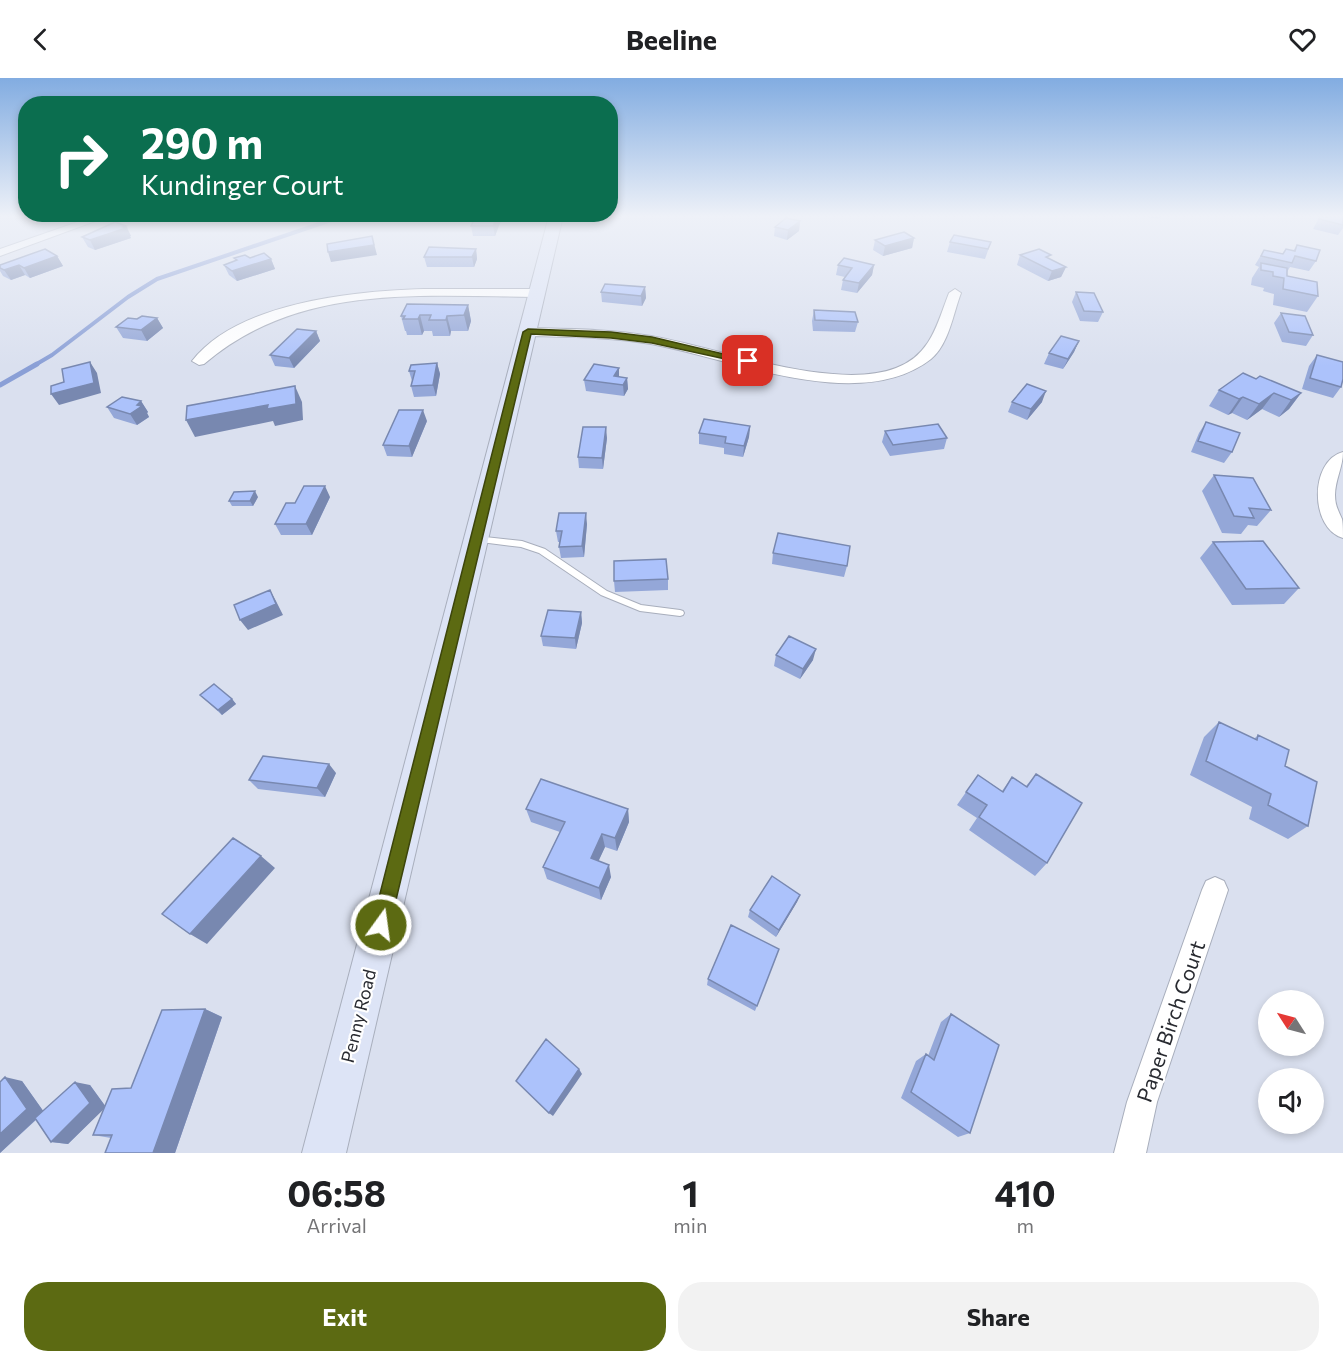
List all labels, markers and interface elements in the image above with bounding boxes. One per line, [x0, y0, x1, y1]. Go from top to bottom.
icon: back [24, 23, 57, 56]
text: Beeline [626, 23, 717, 56]
icon: heart [1286, 23, 1319, 56]
text: 290 m [141, 116, 263, 168]
icon: right [42, 120, 120, 198]
text: Kundinger Court [141, 168, 343, 201]
pin [722, 335, 773, 386]
icon: arrive [731, 344, 764, 377]
position arrow [349, 893, 413, 957]
street label: Paper Birch Court [1131, 937, 1209, 1105]
street label: Penny Road [336, 967, 380, 1065]
north arrow [1258, 990, 1324, 1056]
map controls [1258, 990, 1324, 1134]
button: sound [1258, 1068, 1324, 1134]
text: 06:58 [287, 1170, 386, 1214]
text: 1 [682, 1170, 698, 1214]
text: 410 [995, 1170, 1056, 1214]
text: Arrival [306, 1213, 367, 1237]
text: min [673, 1213, 707, 1237]
text: m [1016, 1213, 1034, 1237]
button: Exit [24, 1282, 666, 1351]
button: Share [678, 1282, 1319, 1351]

